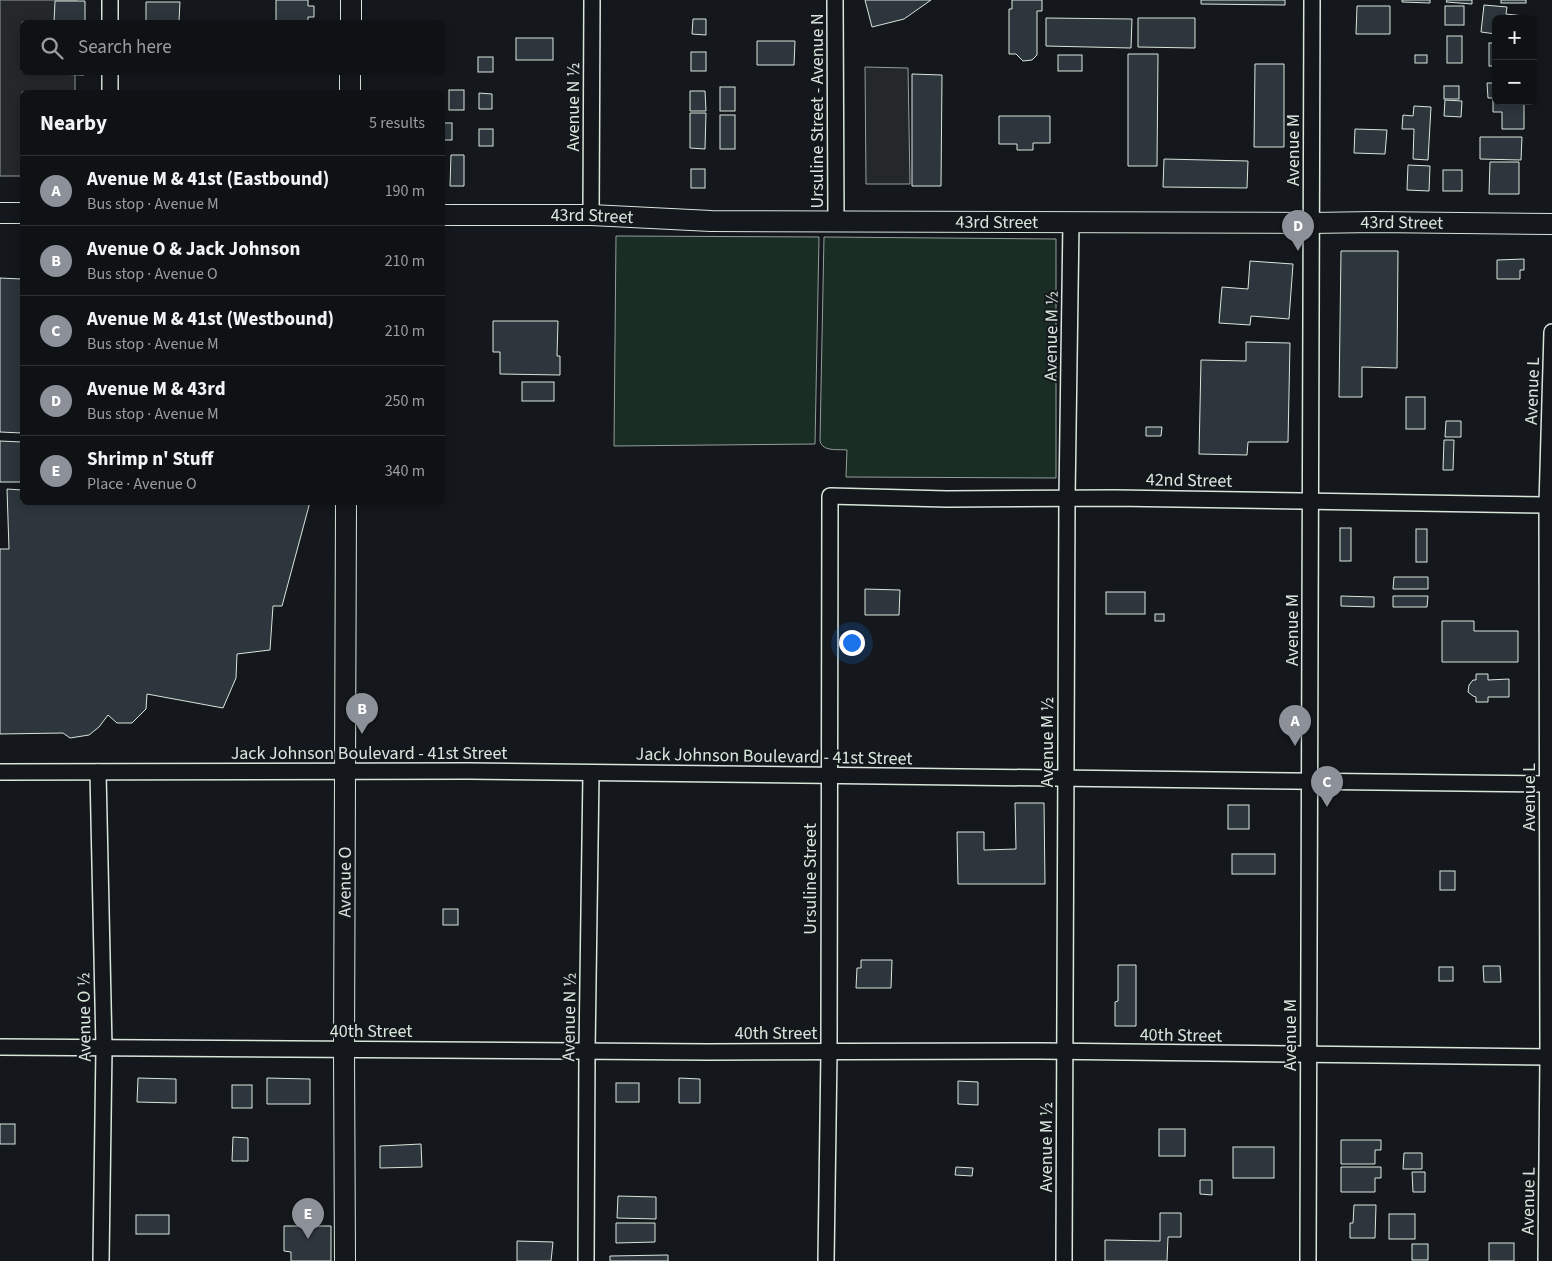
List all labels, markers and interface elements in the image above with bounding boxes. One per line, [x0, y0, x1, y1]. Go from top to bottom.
street label: Ursuline Street - Avenue N [805, 13, 830, 209]
map controls [1492, 15, 1537, 105]
button: + [1492, 15, 1537, 60]
search box [20, 20, 445, 75]
icon: search [38, 34, 66, 62]
text: Search here [78, 34, 172, 61]
button: − [1492, 60, 1537, 105]
street label: Avenue N ½ [561, 63, 586, 151]
text: Nearby [40, 108, 107, 138]
text: 5 results [369, 112, 425, 134]
street label: Avenue M [1281, 114, 1306, 186]
text: Avenue M & 41st (Eastbound) [87, 166, 329, 193]
text: A [51, 180, 61, 202]
text: 190 m [385, 180, 425, 202]
text: Bus stop · Avenue M [87, 193, 219, 215]
street label: 43rd Street [551, 203, 634, 230]
street label: 43rd Street [955, 210, 1038, 235]
pin: D [1282, 210, 1314, 251]
street label: 43rd Street [1360, 210, 1443, 236]
text: Avenue O & Jack Johnson [87, 236, 300, 263]
text: B [51, 250, 61, 272]
text: 210 m [385, 250, 425, 272]
text: Bus stop · Avenue O [87, 263, 218, 285]
street label: Avenue M ½ [1038, 291, 1065, 381]
text: Avenue M & 41st (Westbound) [87, 306, 334, 333]
text: C [51, 320, 61, 342]
text: 210 m [385, 320, 425, 342]
text: Bus stop · Avenue M [87, 333, 219, 355]
street label: Avenue L [1519, 356, 1546, 425]
text: Avenue M & 43rd [87, 376, 226, 403]
text: D [51, 390, 61, 412]
text: 250 m [385, 390, 425, 412]
text: Bus stop · Avenue M [87, 403, 219, 425]
text: Shrimp n' Stuff [87, 446, 213, 473]
text: E [52, 460, 60, 482]
text: 340 m [385, 460, 425, 482]
street label: 42nd Street [1146, 467, 1232, 494]
text: Place · Avenue O [87, 473, 197, 495]
street label: Avenue M [1280, 594, 1305, 666]
your location [839, 630, 865, 656]
pin: B [346, 693, 378, 734]
street label: Avenue M ½ [1035, 697, 1060, 787]
pin: A [1279, 705, 1311, 746]
street label: Jack Johnson Boulevard - 41st Street [231, 741, 507, 766]
street label: Jack Johnson Boulevard - 41st Street [635, 742, 913, 771]
street label: Avenue L [1517, 763, 1542, 831]
pin: C [1311, 766, 1343, 807]
street label: Ursuline Street [798, 823, 823, 935]
street label: Avenue O [332, 846, 358, 918]
street label: Avenue O ½ [71, 972, 98, 1062]
street label: Avenue N ½ [556, 972, 583, 1062]
street label: Avenue M [1278, 999, 1303, 1071]
street label: 40th Street [330, 1019, 412, 1044]
street label: 40th Street [735, 1021, 817, 1046]
street label: 40th Street [1140, 1022, 1222, 1049]
street label: Avenue M ½ [1034, 1102, 1059, 1192]
street label: Avenue L [1515, 1167, 1542, 1235]
pin: E [292, 1198, 324, 1239]

